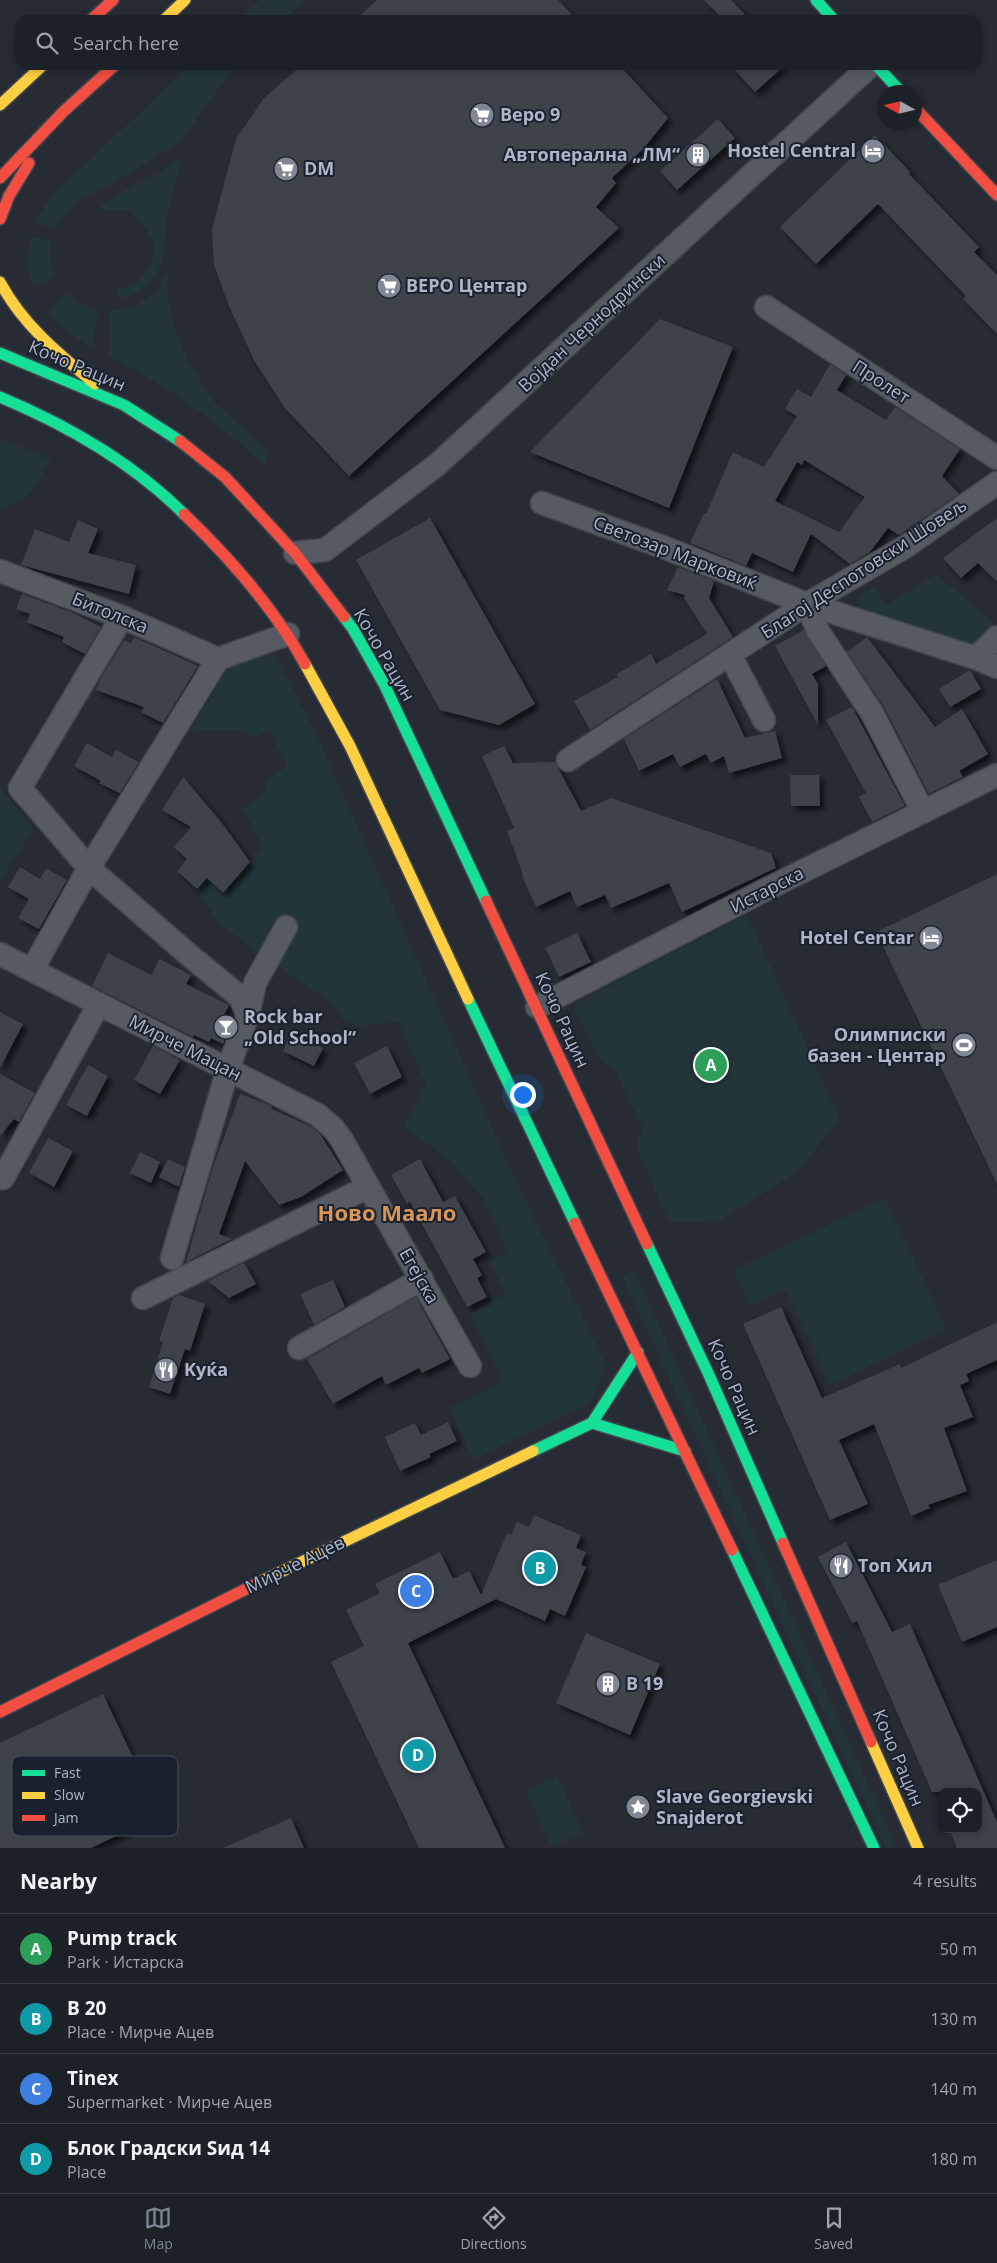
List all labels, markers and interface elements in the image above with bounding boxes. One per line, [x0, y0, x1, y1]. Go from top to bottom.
search box [15, 15, 982, 70]
icon: search [33, 29, 61, 57]
text: Search here [73, 30, 179, 56]
north arrow [877, 85, 922, 130]
supermarket icon: Веро 9 [469, 102, 495, 128]
place label: Веро 9 [500, 102, 560, 126]
place label: Hostel Central [727, 138, 856, 162]
hotel icon: Hostel Central [860, 138, 886, 164]
place label: Автоперална „ЛМ“ [504, 142, 680, 166]
building icon: Автоперална „ЛМ“ [685, 142, 711, 168]
supermarket icon: DM [273, 156, 299, 182]
place label: DM [304, 156, 334, 180]
street label: Војдан Чернодрински [513, 248, 670, 397]
supermarket icon: ВЕРО Центар [376, 273, 402, 299]
place label: ВЕРО Центар [406, 273, 527, 297]
street label: Кочо Рацин [25, 334, 130, 396]
street label: Пролет [848, 354, 915, 409]
street label: Благој Деспотовски Шовељ [756, 493, 971, 644]
street label: Светозар Марковиќ [590, 510, 761, 595]
street label: Битолска [69, 586, 152, 638]
street label: Кочо Рацин [349, 604, 421, 705]
street label: Истарска [726, 860, 808, 918]
place label: Hotel Centar [800, 925, 914, 949]
hotel icon: Hotel Centar [918, 925, 944, 951]
street label: Кочо Рацин [530, 968, 596, 1071]
place label: Rock bar „Old School“ [244, 1004, 356, 1049]
street label: Мирче Мацан [125, 1008, 246, 1086]
bar icon: Rock bar „Old School“ [213, 1014, 239, 1040]
place label: Олимписки базен - Центар [807, 1022, 946, 1067]
sports icon: Олимписки базен - Центар [951, 1032, 977, 1058]
pin: A [695, 1046, 727, 1084]
your location [510, 1082, 536, 1108]
district label: Ново Маало [318, 1197, 456, 1227]
street label: Егејска [394, 1243, 445, 1308]
street label: Кочо Рацин [703, 1335, 767, 1439]
restaurant icon: Kуќа [153, 1357, 179, 1383]
place label: Kуќа [184, 1357, 228, 1381]
street label: Мирче Ацев [241, 1530, 348, 1598]
pin: B [524, 1549, 556, 1587]
restaurant icon: Топ Хил [828, 1553, 854, 1579]
place label: Топ Хил [858, 1553, 933, 1577]
pin: C [400, 1572, 432, 1610]
building icon: B 19 [595, 1671, 621, 1697]
place label: B 19 [626, 1671, 663, 1695]
street label: Кочо Рацин [868, 1705, 930, 1810]
pin: D [402, 1736, 434, 1774]
legend [12, 1756, 178, 1836]
text: Fast [54, 1763, 81, 1782]
place label: Slave Georgievski Snajderot [656, 1784, 813, 1829]
text: Slow [54, 1785, 85, 1804]
map controls [937, 1788, 982, 1833]
button: locate [937, 1788, 982, 1833]
place icon: Slave Georgievski Snajderot [625, 1794, 651, 1820]
text: Jam [52, 1808, 79, 1827]
text: Nearby [20, 1867, 97, 1895]
text: 4 results [913, 1870, 977, 1892]
text: Pump track [67, 1925, 177, 1951]
text: A [30, 1938, 42, 1960]
text: 50 m [940, 1938, 977, 1960]
text: Park · Истарска [67, 1951, 184, 1973]
text: B 20 [67, 1995, 106, 2021]
text: B [31, 2008, 41, 2030]
text: 130 m [931, 2008, 977, 2030]
text: Place · Мирче Ацев [67, 2021, 214, 2043]
text: Tinex [67, 2065, 119, 2091]
text: C [31, 2078, 41, 2100]
text: 140 m [931, 2078, 977, 2100]
text: Supermarket · Мирче Ацев [67, 2091, 272, 2113]
text: Блок Градски Sид 14 [67, 2135, 270, 2161]
text: D [30, 2148, 42, 2170]
text: 180 m [931, 2148, 977, 2170]
text: Place [67, 2161, 106, 2183]
tab: Map [144, 2204, 173, 2253]
tab: Directions [460, 2204, 527, 2253]
tab: Saved [814, 2204, 853, 2253]

